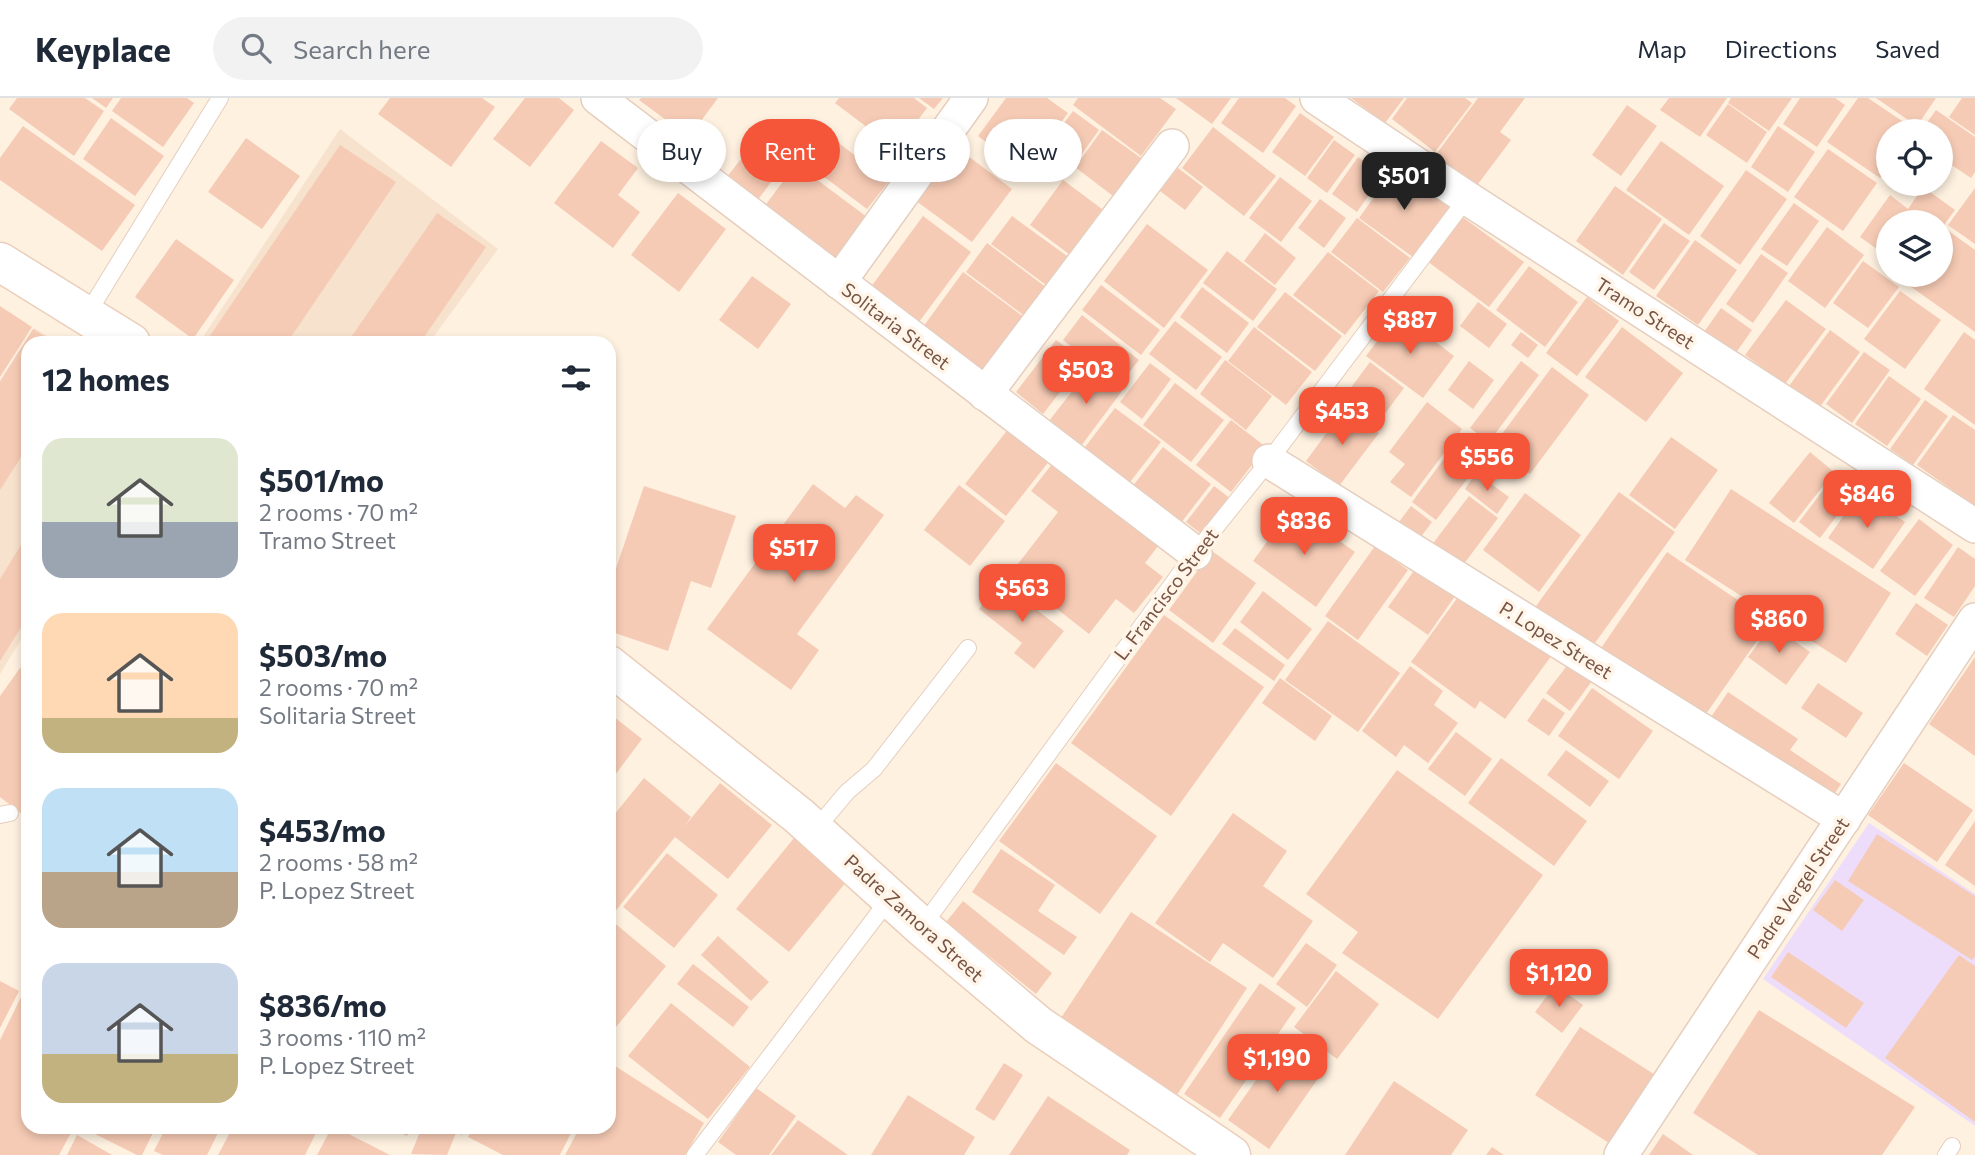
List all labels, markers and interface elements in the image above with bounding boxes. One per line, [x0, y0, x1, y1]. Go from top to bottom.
search box [213, 17, 703, 80]
text: Keyplace [35, 28, 171, 69]
icon: search [237, 29, 275, 67]
text: Search here [293, 33, 430, 64]
text: Map [1637, 34, 1687, 63]
text: Directions [1725, 34, 1837, 63]
text: Saved [1875, 34, 1940, 63]
chip: Buy [637, 119, 726, 182]
chip: Rent [740, 119, 840, 182]
chip: Filters [854, 119, 970, 182]
chip: New [984, 119, 1082, 182]
map controls [1876, 119, 1953, 287]
button: locate [1876, 119, 1953, 196]
pin: $501 [1363, 152, 1445, 212]
text: $501 [1378, 161, 1430, 189]
button: layers [1876, 210, 1953, 287]
street label: Tramo Street [1592, 272, 1699, 353]
street label: Solitaria Street [838, 277, 955, 374]
pin: $887 [1369, 296, 1451, 356]
text: $887 [1383, 305, 1437, 333]
pin: $503 [1045, 346, 1127, 406]
text: $503 [1058, 355, 1114, 383]
icon: filters [557, 359, 595, 397]
text: 12 homes [42, 360, 170, 397]
pin: $453 [1301, 388, 1383, 447]
text: $453 [1315, 396, 1369, 424]
pin: $556 [1446, 434, 1528, 493]
text: $556 [1460, 442, 1514, 470]
text: $501/mo [259, 461, 384, 498]
icon: home [98, 466, 182, 550]
pin: $846 [1826, 470, 1908, 530]
text: $846 [1839, 479, 1895, 507]
text: 2 rooms · 70 m² [259, 498, 418, 526]
pin: $836 [1263, 498, 1345, 557]
text: $836 [1277, 506, 1331, 534]
street label: L. Francisco Street [1109, 523, 1223, 664]
pin: $517 [753, 524, 835, 584]
text: Tramo Street [259, 526, 396, 554]
text: $517 [769, 533, 819, 561]
pin: $563 [981, 564, 1063, 624]
text: $563 [995, 573, 1049, 601]
street label: P. Lopez Street [1496, 596, 1617, 683]
pin: $860 [1738, 596, 1820, 655]
text: $860 [1751, 604, 1807, 632]
text: $503/mo [259, 636, 387, 673]
icon: home [98, 641, 182, 725]
text: 2 rooms · 70 m² [259, 673, 418, 701]
text: Solitaria Street [259, 701, 416, 729]
text: $453/mo [259, 811, 386, 848]
street label: Padre Vergel Street [1742, 813, 1853, 963]
icon: home [98, 816, 182, 900]
text: 2 rooms · 58 m² [259, 848, 418, 876]
street label: Padre Zamora Street [840, 849, 989, 986]
text: P. Lopez Street [259, 876, 414, 904]
pin: $1,120 [1502, 950, 1616, 1009]
text: $1,120 [1526, 958, 1592, 986]
text: $836/mo [259, 986, 387, 1023]
icon: home [98, 991, 182, 1075]
text: 3 rooms · 110 m² [259, 1023, 426, 1051]
pin: $1,190 [1220, 1034, 1334, 1094]
text: $1,190 [1243, 1043, 1311, 1071]
text: P. Lopez Street [259, 1051, 414, 1079]

